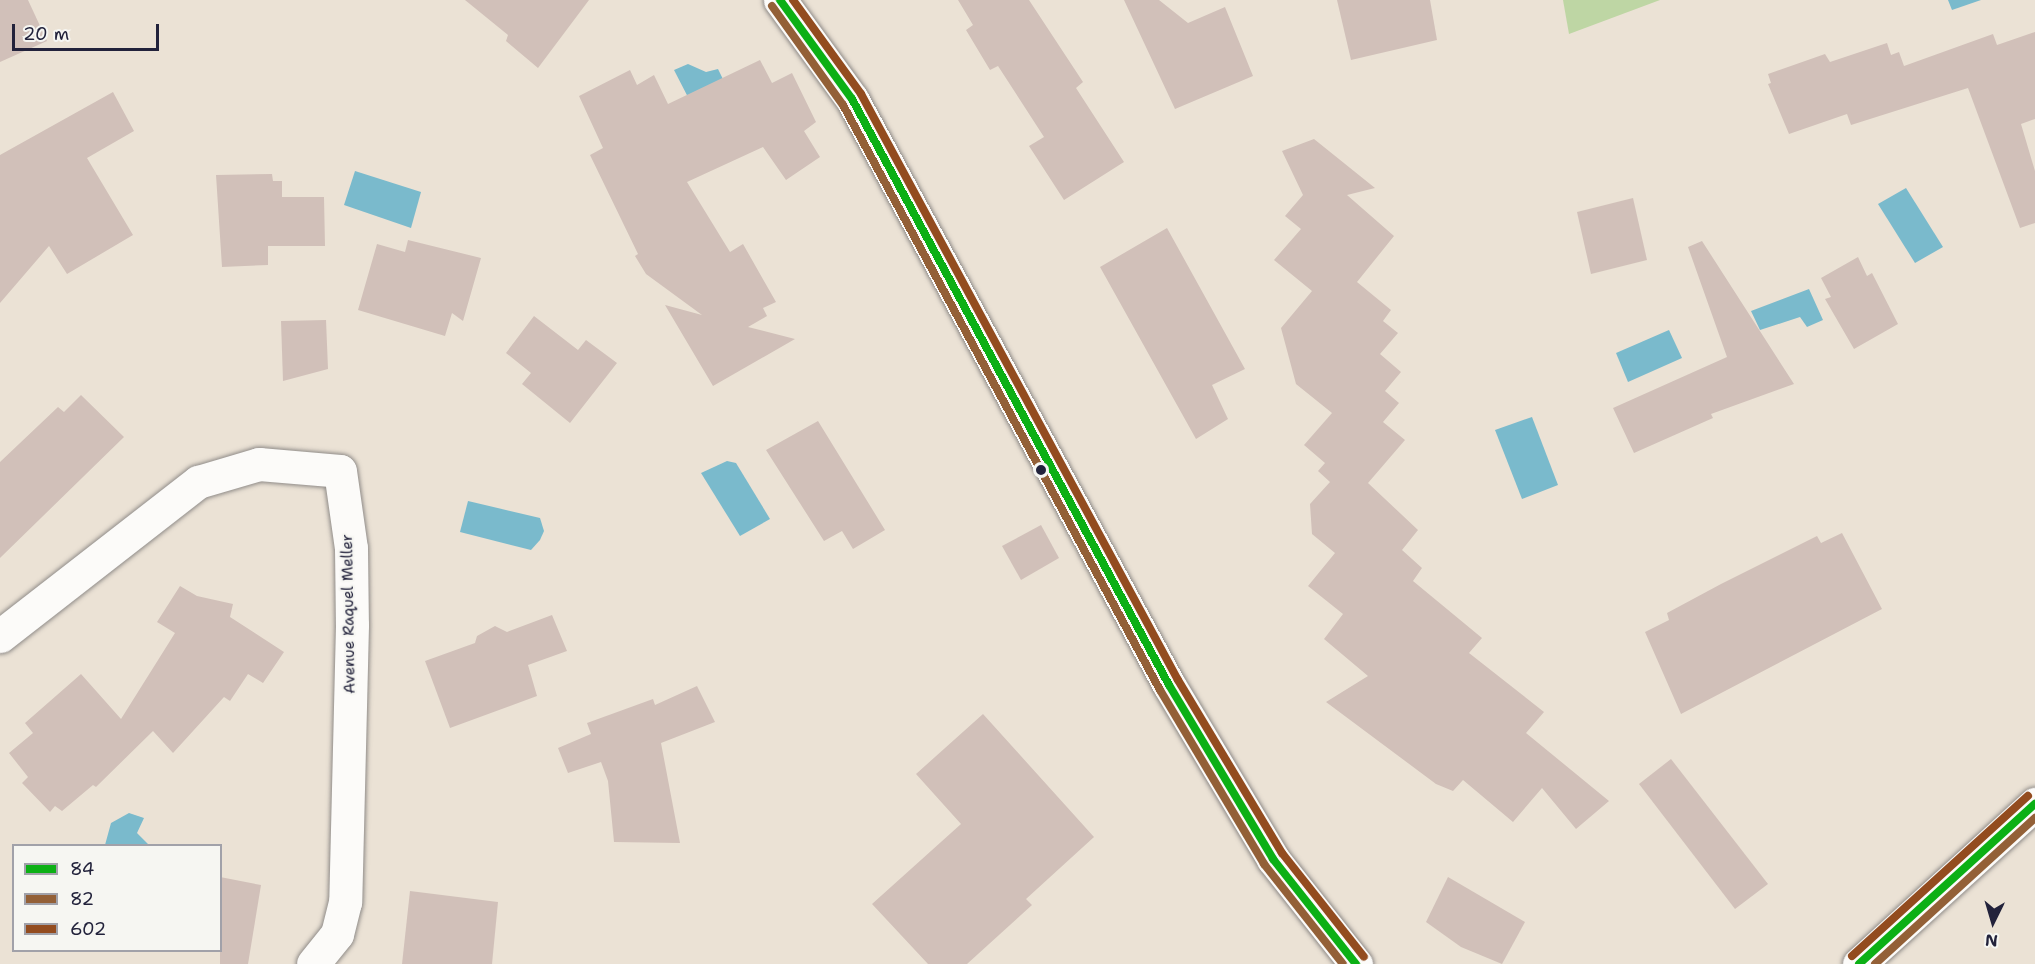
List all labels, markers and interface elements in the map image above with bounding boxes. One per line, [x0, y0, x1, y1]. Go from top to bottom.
scale bar [15, 12, 162, 50]
text: 20 m [23, 22, 69, 46]
unlabelled marker [1035, 464, 1047, 476]
street label: Avenue Raquel Meller [339, 534, 359, 694]
legend [12, 844, 222, 952]
text: 84 [70, 857, 94, 881]
text: 82 [70, 887, 94, 911]
north arrow [1963, 892, 2023, 952]
text: 602 [70, 917, 106, 941]
text: N [1984, 929, 1999, 951]

